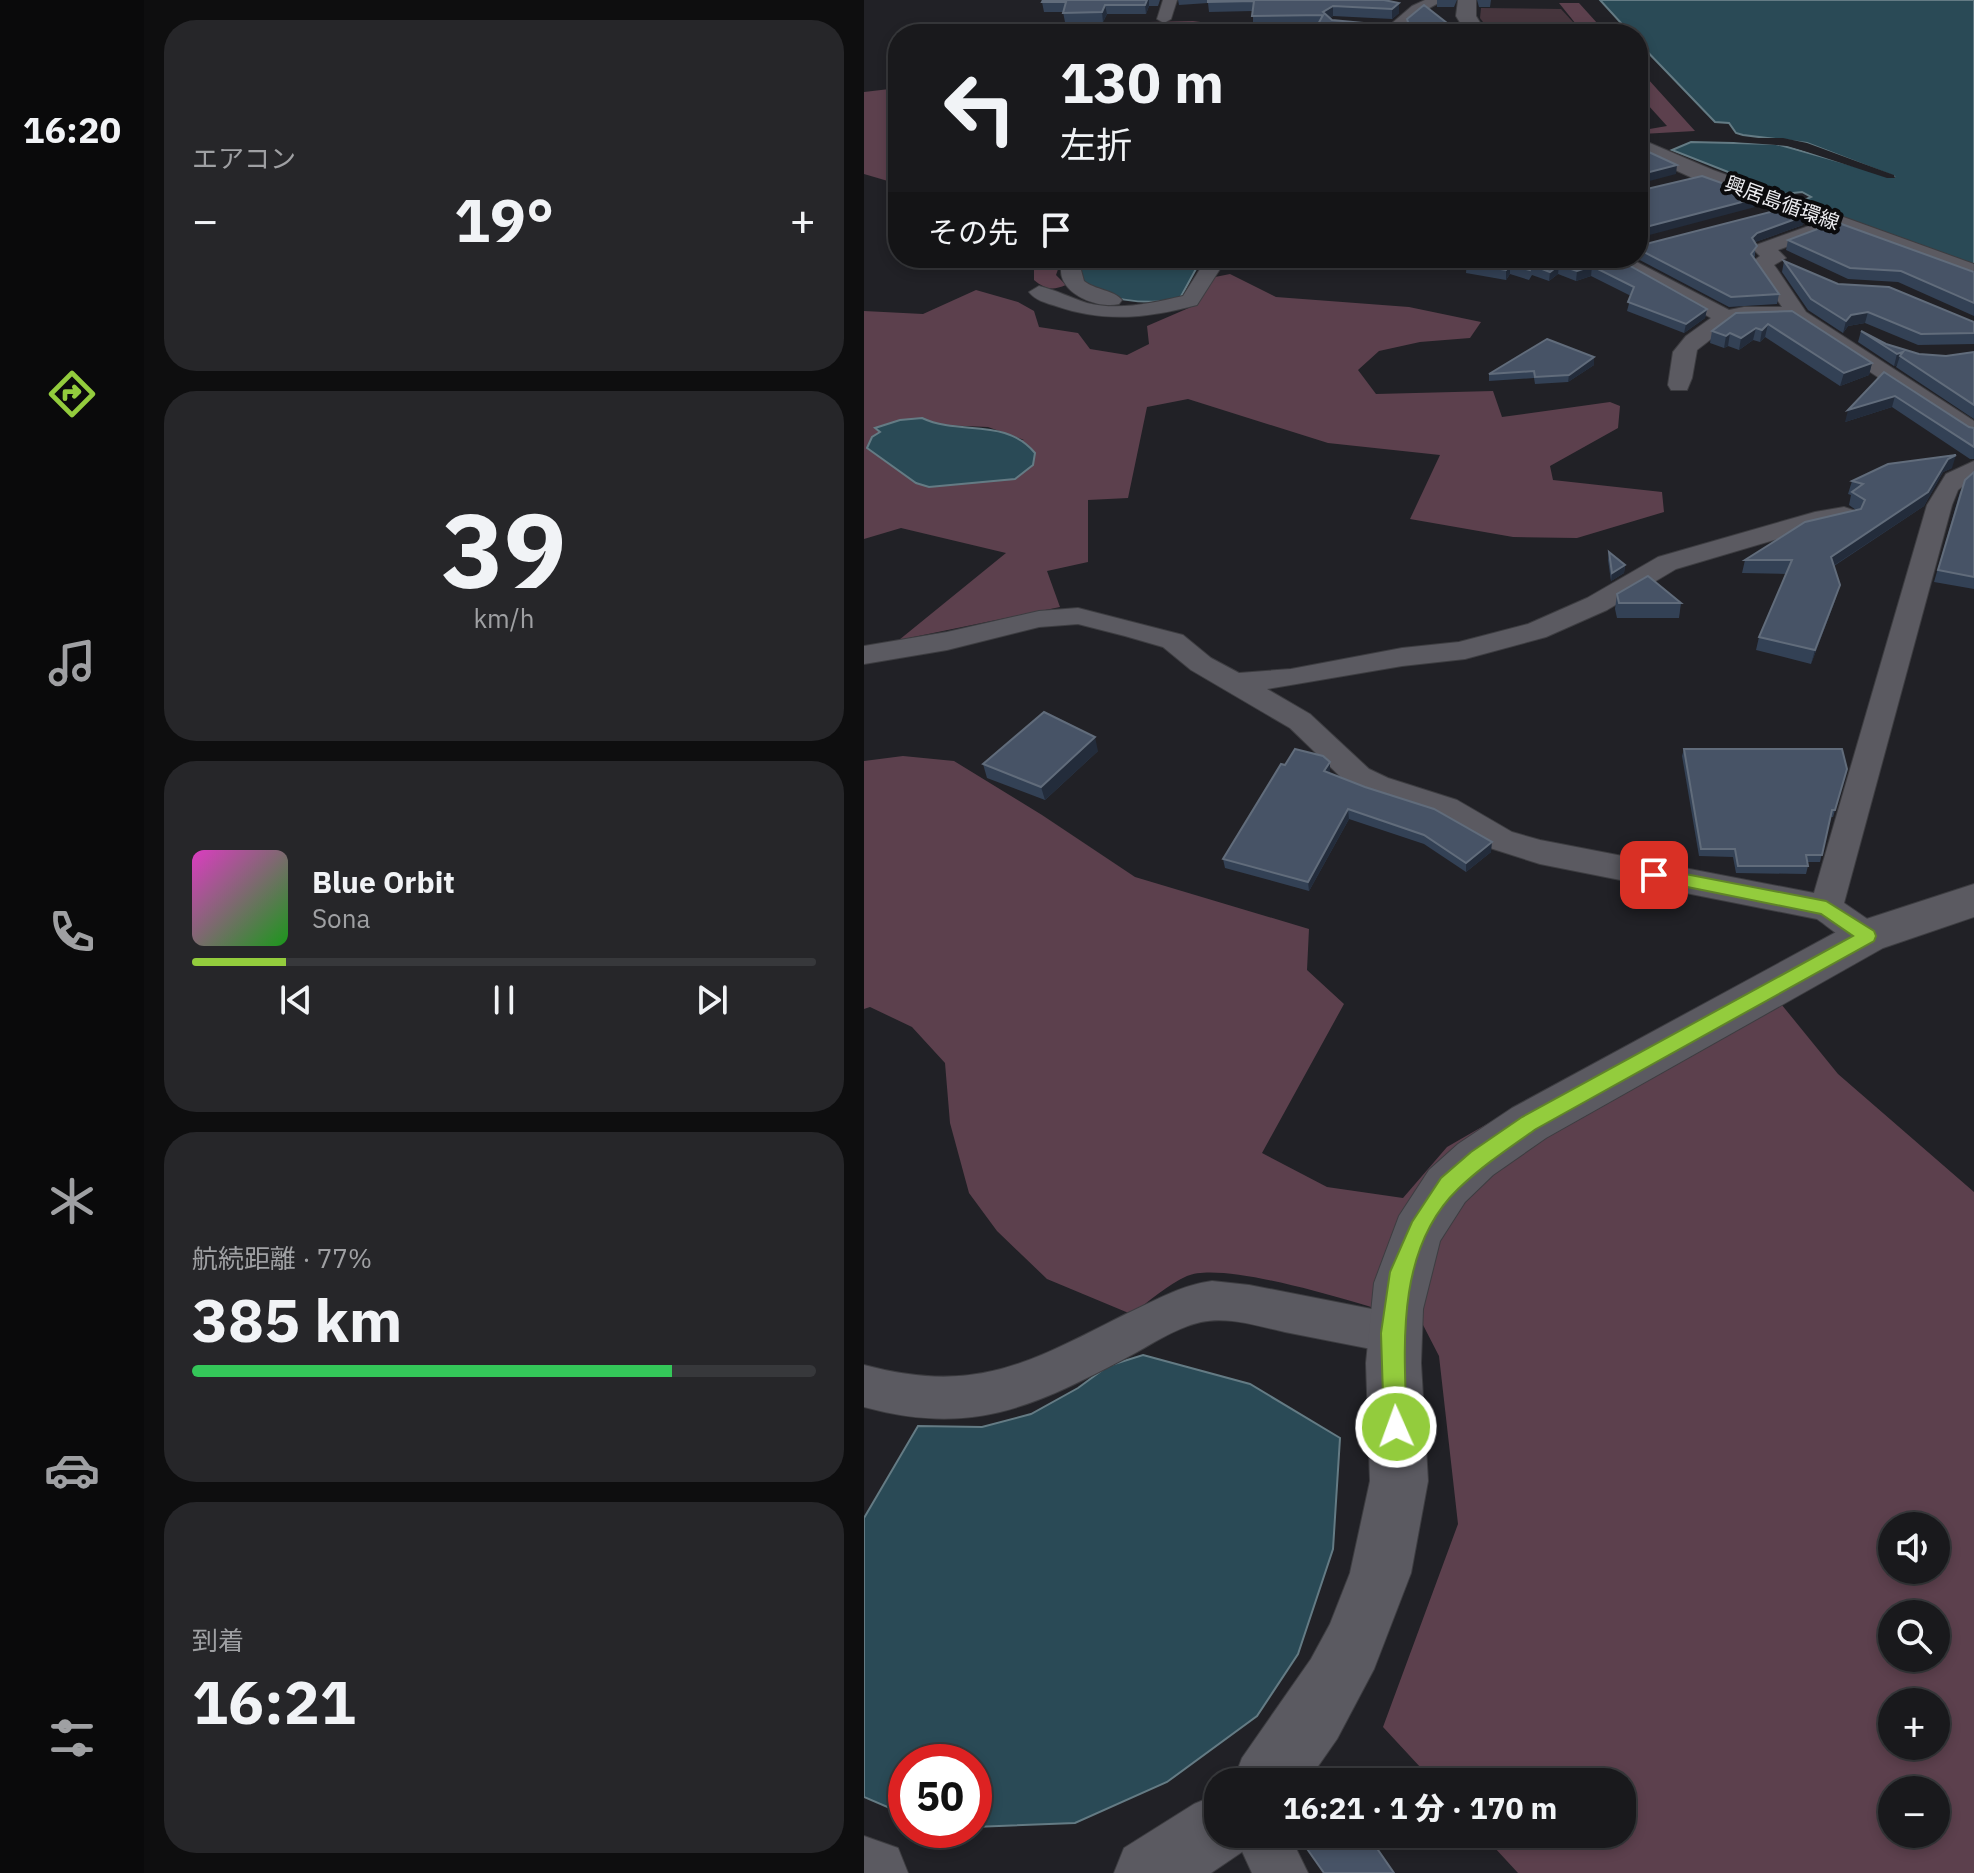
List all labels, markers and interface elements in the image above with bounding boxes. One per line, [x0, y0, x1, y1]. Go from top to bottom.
text: 130 m [1060, 46, 1224, 118]
icon: left [928, 56, 1032, 160]
text: 16:20 [23, 106, 121, 153]
text: 左折 [1060, 121, 1132, 168]
text: エアコン [192, 141, 296, 175]
street label: 興居島循環線 [1721, 169, 1843, 236]
text: 19° [454, 180, 554, 259]
text: − [192, 191, 218, 248]
text: + [790, 191, 816, 248]
icon: arrive [1034, 208, 1078, 252]
text: その先 [928, 212, 1018, 251]
icon: directions [44, 366, 100, 422]
text: 39 [442, 481, 566, 617]
text: km/h [473, 601, 535, 635]
icon: music [44, 635, 100, 691]
pin [1620, 841, 1688, 909]
icon: arrive [1632, 853, 1676, 897]
text: Blue Orbit [312, 862, 455, 901]
text: Sona [312, 901, 370, 935]
icon: phone [44, 904, 100, 960]
icon: previous [274, 978, 318, 1022]
icon: pause [482, 978, 526, 1022]
icon: next [690, 978, 734, 1022]
icon: climate [44, 1173, 100, 1229]
text: 航続距離 · 77% [192, 1241, 372, 1275]
text: 385 km [192, 1280, 402, 1359]
position arrow [1354, 1385, 1438, 1469]
icon: car [44, 1442, 100, 1498]
map controls [1878, 1512, 1950, 1848]
button: sound [1878, 1512, 1950, 1584]
button: search [1878, 1600, 1950, 1672]
text: 到着 [192, 1623, 244, 1657]
text: 16:21 [192, 1662, 356, 1741]
button: + [1878, 1688, 1950, 1760]
icon: filters [44, 1710, 100, 1766]
speed limit sign: 50 [888, 1744, 992, 1848]
button: − [1878, 1776, 1950, 1848]
text: 16:21 · 1 分 · 170 m [1283, 1788, 1557, 1827]

